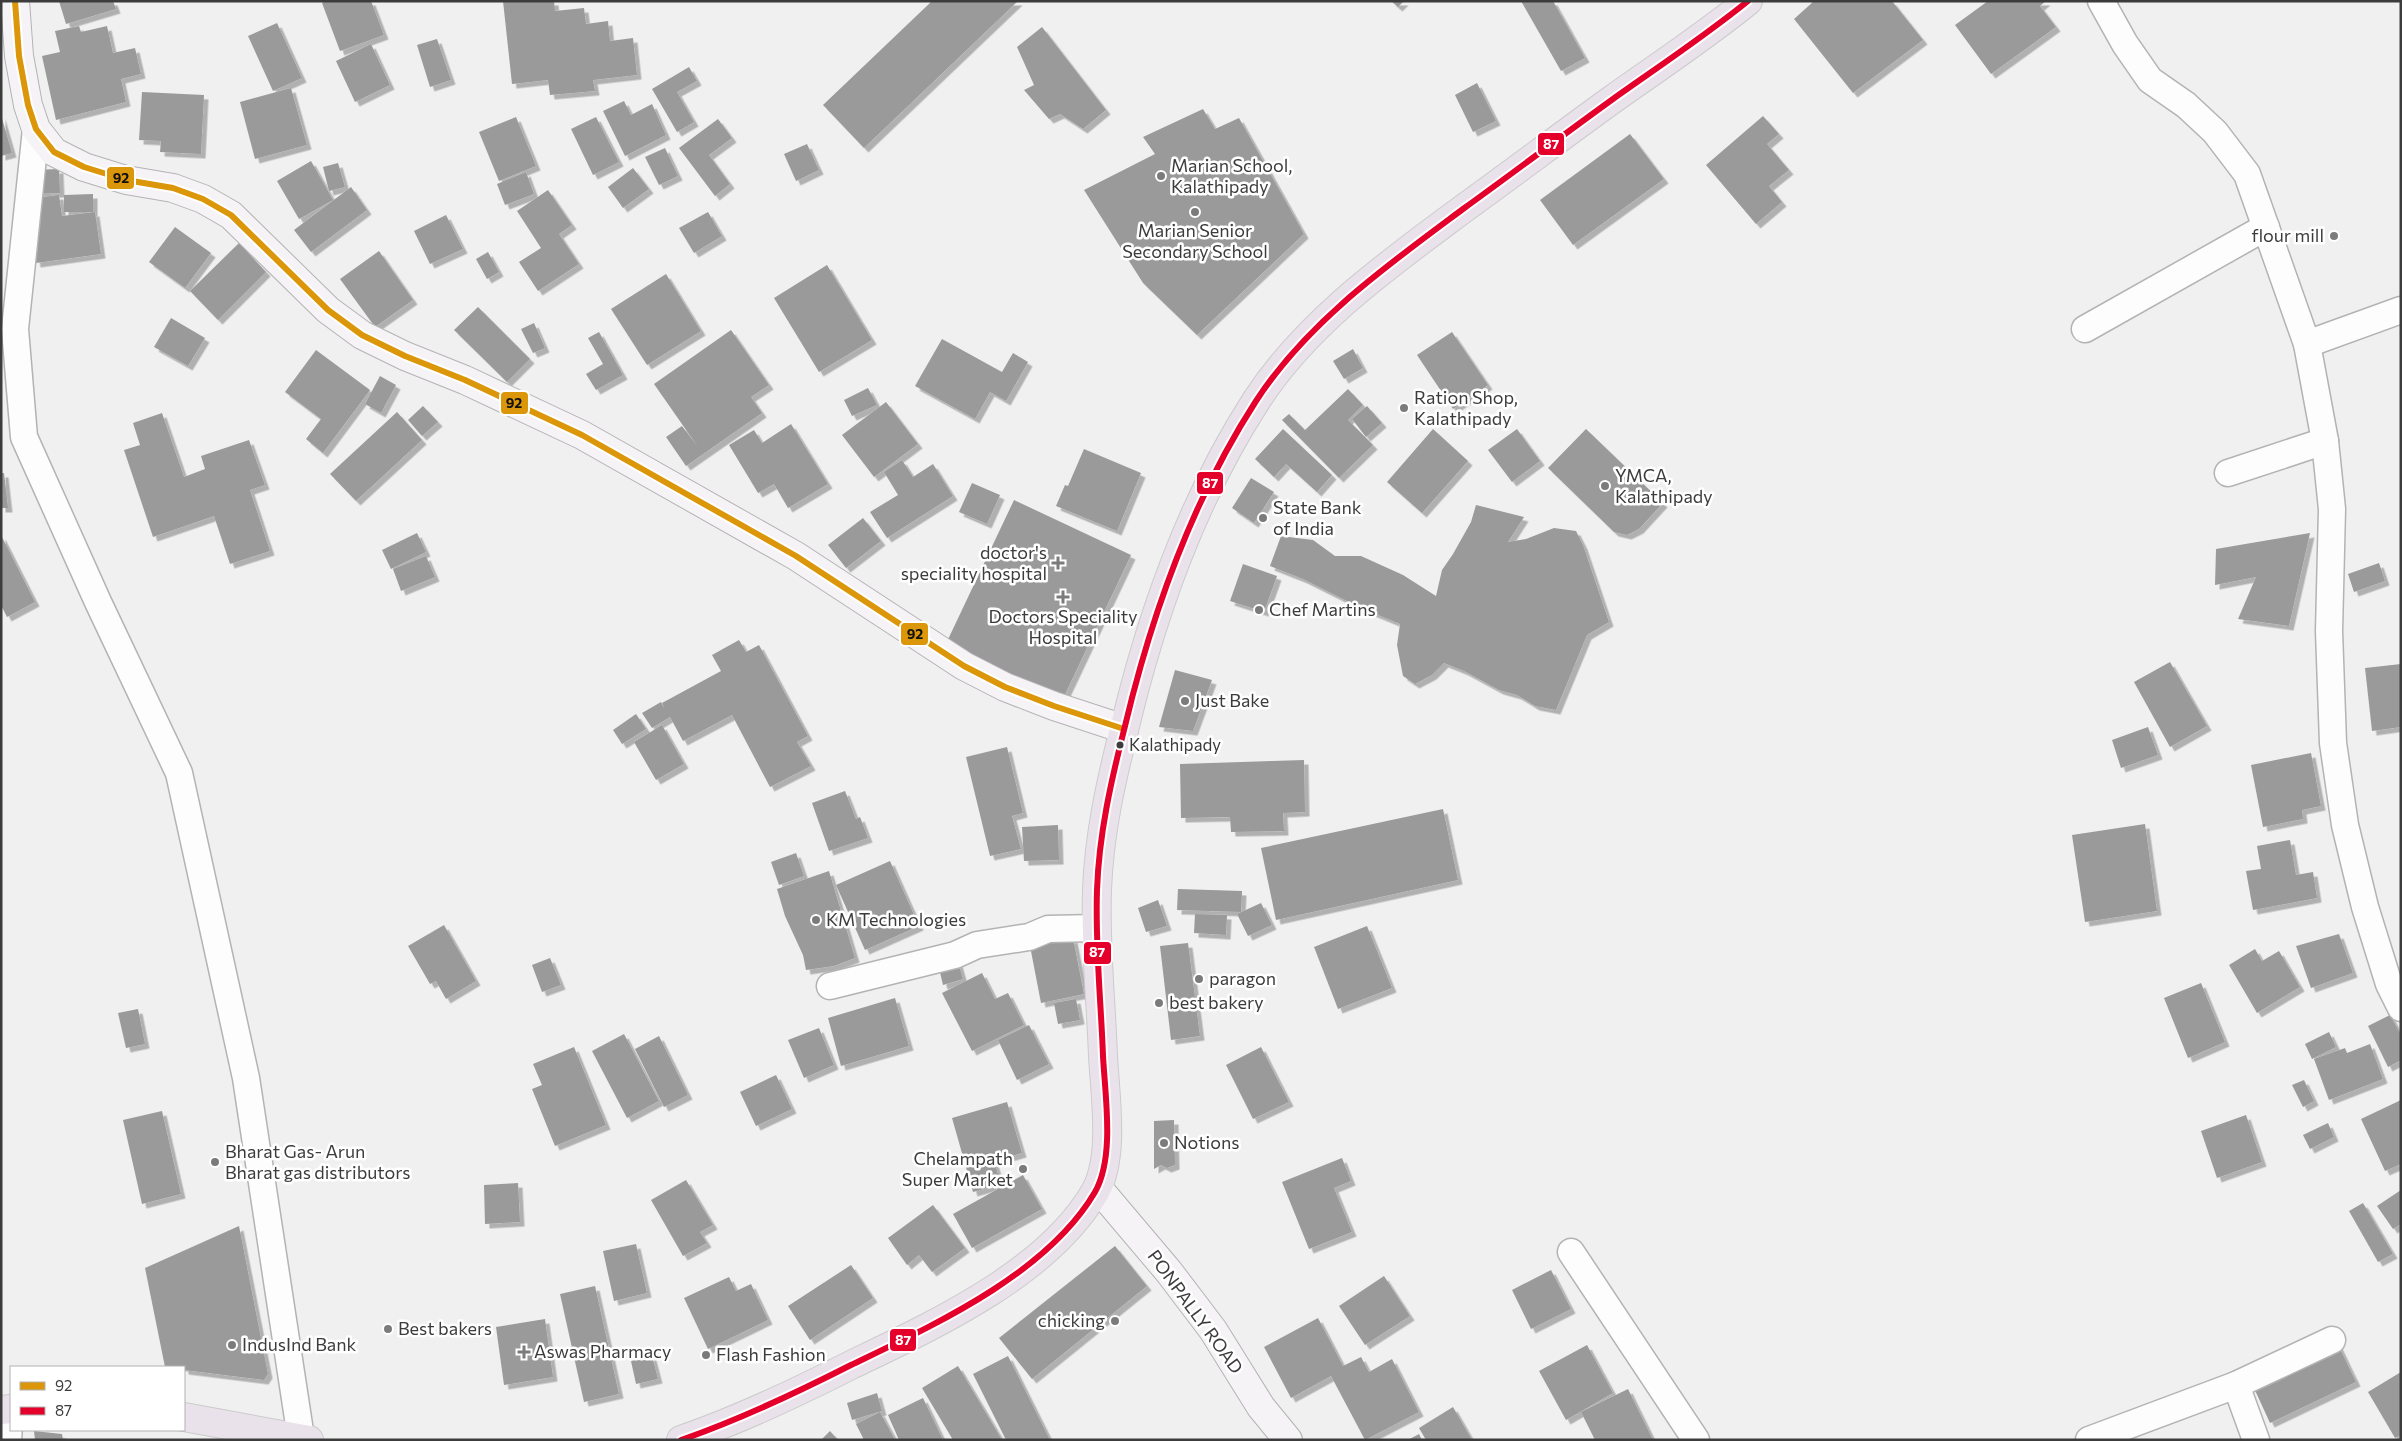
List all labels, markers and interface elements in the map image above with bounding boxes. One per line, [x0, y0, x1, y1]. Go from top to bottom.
line badge: 87 [1537, 132, 1565, 156]
text: 87 [1543, 135, 1559, 152]
place label: Marian School, Kalathipady [1171, 154, 1292, 197]
line badge: 92 [106, 166, 135, 190]
text: 92 [113, 169, 129, 186]
marker: Marian School, Kalathipady [1155, 170, 1167, 182]
marker: Marian Senior Secondary School [1189, 206, 1201, 218]
place label: Marian Senior Secondary School [1122, 219, 1268, 262]
place label: flour mill [2251, 224, 2324, 246]
marker: flour mill [2328, 230, 2340, 242]
place label: Ration Shop, Kalathipady [1414, 386, 1518, 429]
line badge: 92 [500, 391, 529, 415]
text: 92 [506, 394, 522, 411]
marker: Ration Shop, Kalathipady [1398, 402, 1410, 414]
place label: YMCA, Kalathipady [1615, 464, 1713, 507]
line badge: 87 [1196, 471, 1224, 495]
text: 87 [1202, 474, 1218, 491]
marker: YMCA, Kalathipady [1599, 480, 1611, 492]
place label: State Bank of India [1273, 496, 1362, 539]
marker: State Bank of India [1257, 512, 1269, 524]
place label: doctor's speciality hospital [901, 541, 1047, 584]
marker: doctor's speciality hospital [1051, 556, 1065, 570]
marker: Doctors Speciality Hospital [1056, 590, 1070, 604]
place label: Chef Martins [1269, 598, 1376, 620]
marker: Chef Martins [1253, 604, 1265, 616]
place label: Doctors Speciality Hospital [989, 605, 1137, 648]
line badge: 92 [900, 622, 929, 646]
text: 92 [907, 625, 923, 642]
place label: Just Bake [1195, 689, 1269, 711]
marker: Just Bake [1179, 695, 1191, 707]
place label: Kalathipady [1129, 734, 1221, 755]
marker: Kalathipady [1115, 740, 1125, 750]
place label: KM Technologies [826, 908, 966, 930]
marker: KM Technologies [810, 914, 822, 926]
line badge: 87 [1083, 941, 1112, 965]
text: 87 [1089, 943, 1105, 960]
place label: paragon [1209, 967, 1276, 989]
marker: paragon [1193, 973, 1205, 985]
place label: best bakery [1169, 991, 1264, 1013]
marker: best bakery [1153, 997, 1165, 1009]
place label: Notions [1174, 1131, 1239, 1153]
marker: Notions [1158, 1137, 1170, 1149]
place label: Bharat Gas- Arun Bharat gas distributors [225, 1140, 410, 1183]
place label: Chelampath Super Market [902, 1147, 1013, 1190]
marker: Bharat Gas- Arun Bharat gas distributors [209, 1156, 221, 1168]
marker: Chelampath Super Market [1017, 1163, 1029, 1175]
street label: PONPALLY ROAD [1143, 1245, 1248, 1378]
place label: chicking [1038, 1309, 1105, 1331]
marker: chicking [1109, 1315, 1121, 1327]
place label: Best bakers [398, 1317, 492, 1339]
marker: Best bakers [382, 1323, 394, 1335]
line badge: 87 [889, 1328, 917, 1352]
text: 87 [895, 1331, 911, 1348]
place label: IndusInd Bank [242, 1333, 357, 1355]
marker: IndusInd Bank [226, 1339, 238, 1351]
place label: Aswas Pharmacy [534, 1340, 671, 1362]
place label: Flash Fashion [716, 1343, 826, 1365]
marker: Aswas Pharmacy [518, 1346, 530, 1358]
marker: Flash Fashion [700, 1349, 712, 1361]
legend [10, 1366, 185, 1431]
text: 92 [55, 1376, 72, 1394]
text: 87 [55, 1401, 72, 1419]

